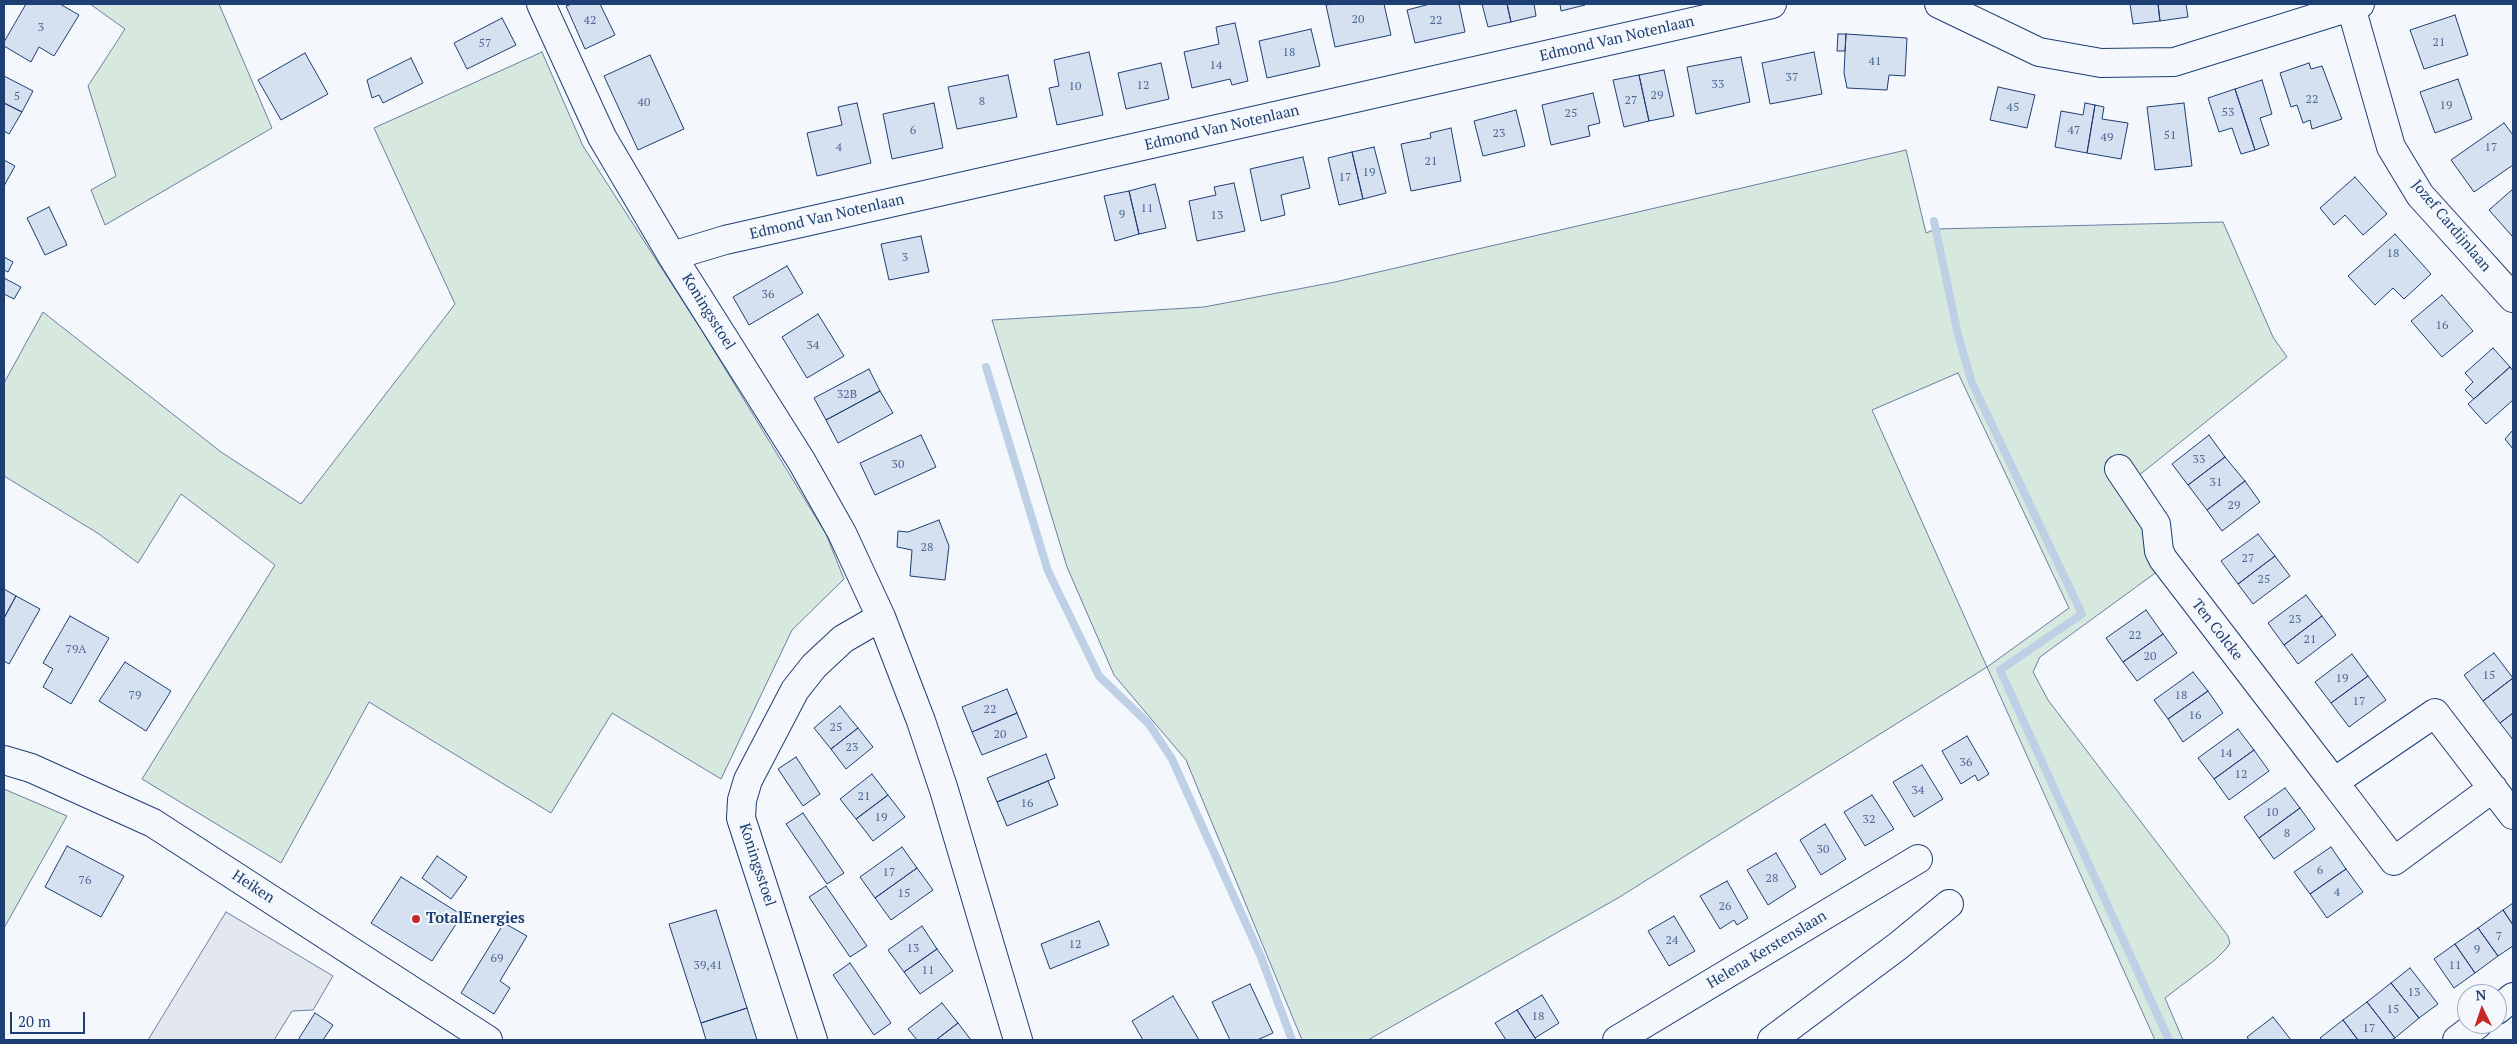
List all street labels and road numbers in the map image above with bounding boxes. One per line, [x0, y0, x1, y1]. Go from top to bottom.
street label: Edmond Van Notenlaan [1538, 12, 1696, 66]
street label: Edmond Van Notenlaan [1143, 101, 1301, 155]
street label: Jozef Cardijnlaan [2407, 176, 2495, 276]
street label: Edmond Van Notenlaan [748, 190, 906, 244]
street label: Koningsstoel [677, 271, 739, 353]
street label: Ten Colcke [2188, 596, 2246, 664]
street label: Koningsstoel [735, 821, 779, 909]
street label: Heiken [228, 867, 278, 907]
street label: Helena Kerstenslaan [1704, 907, 1830, 993]

